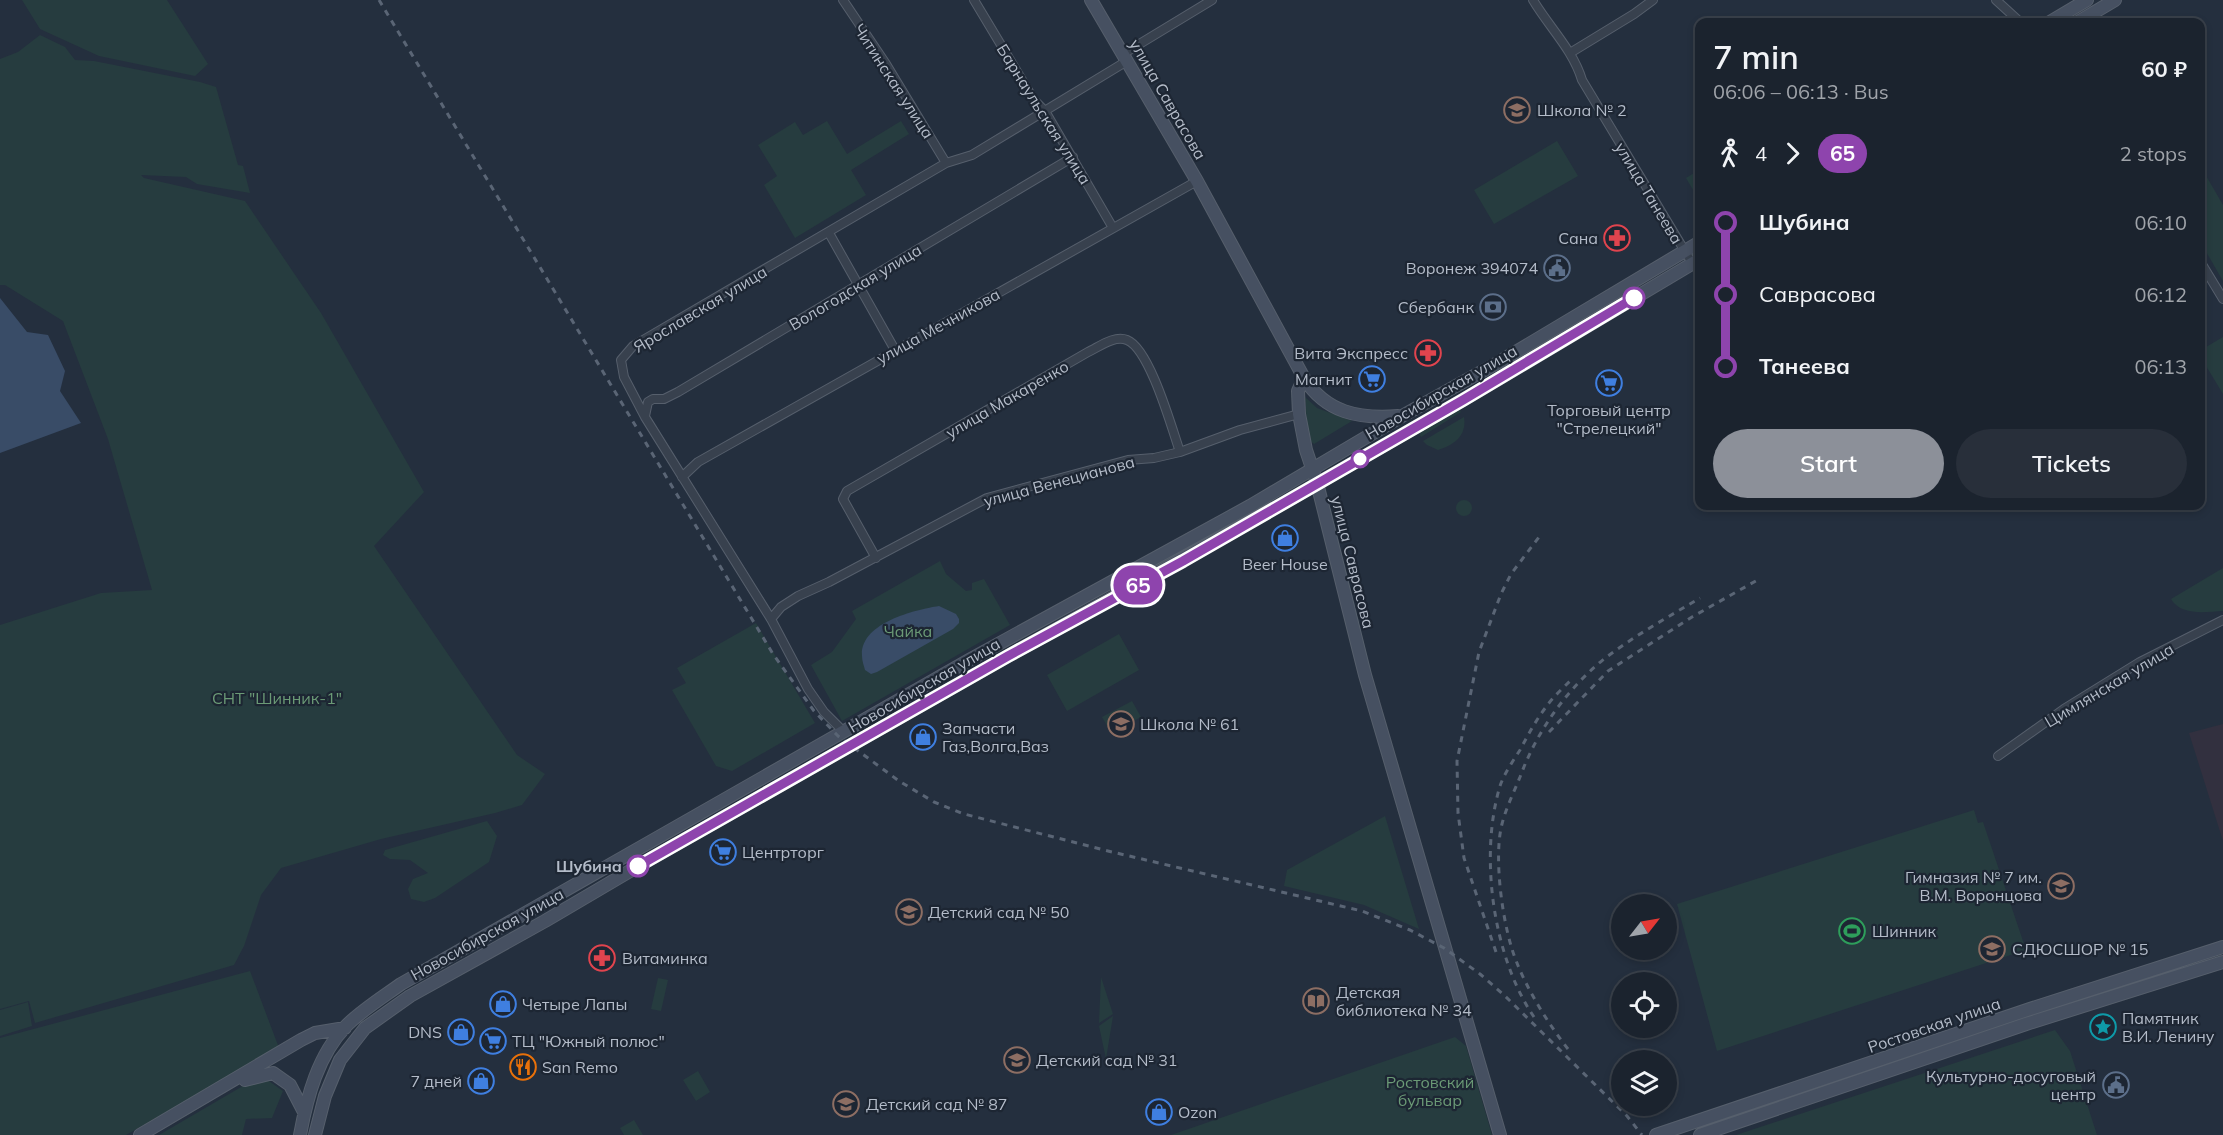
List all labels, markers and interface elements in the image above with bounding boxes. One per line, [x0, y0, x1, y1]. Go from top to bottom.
street label: Читинская улица [849, 20, 939, 142]
street label: улица Саврасова [1125, 35, 1211, 163]
text: 7 min [1713, 36, 1799, 77]
street label: Барнаульская улица [993, 40, 1095, 188]
text: 60 ₽ [2141, 55, 2187, 83]
text: 06:06 – 06:13 · Bus [1713, 79, 1889, 104]
school or university icon: Школа № 2 [1502, 95, 1532, 125]
place label: Школа № 2 [1537, 100, 1627, 120]
icon: walk [1713, 137, 1746, 170]
icon: forward [1776, 137, 1809, 170]
street label: улица Танеева [1611, 139, 1687, 247]
text: 65 [1830, 140, 1855, 166]
text: 4 [1755, 141, 1767, 166]
text: 2 stops [2120, 141, 2187, 166]
text: Шубина [1759, 208, 1850, 236]
text: 06:10 [2134, 210, 2187, 235]
pharmacy icon: Сана [1602, 223, 1632, 253]
place label: Сана [1558, 228, 1598, 248]
street label: Вологодская улица [785, 240, 925, 334]
public building icon: Воронеж 394074 [1542, 253, 1572, 283]
place label: Воронеж 394074 [1406, 258, 1538, 278]
street label: Ярославская улица [630, 261, 770, 357]
text: Саврасова [1759, 280, 1876, 308]
text: 06:12 [2134, 282, 2187, 307]
street label: улица Мечникова [873, 284, 1003, 368]
unlabelled marker [1623, 287, 1645, 309]
bank icon: Сбербанк [1478, 292, 1508, 322]
place label: Сбербанк [1398, 297, 1474, 317]
pharmacy icon: Вита Экспресс [1413, 338, 1443, 368]
street label: Новосибирская улица [1362, 340, 1520, 444]
place label: Вита Экспресс [1294, 343, 1408, 363]
text: Танеева [1759, 352, 1850, 380]
text: 06:13 [2134, 354, 2187, 379]
street label: улица Макаренко [942, 356, 1072, 442]
supermarket icon: Магнит [1357, 364, 1387, 394]
supermarket icon: Торговый центр "Стрелецкий" [1594, 368, 1624, 398]
place label: Магнит [1295, 369, 1353, 389]
place label: Торговый центр "Стрелецкий" [1547, 400, 1671, 438]
button: Start [1713, 429, 1944, 498]
button: Tickets [1956, 429, 2187, 498]
unlabelled marker [1351, 450, 1369, 468]
street label: улица Венецианова [981, 451, 1137, 511]
street label: улица Саврасова [1327, 494, 1379, 630]
shop icon: Beer House [1270, 523, 1300, 553]
place label: Beer House [1242, 554, 1328, 574]
line badge: 65 [1111, 566, 1165, 604]
text: 65 [1125, 572, 1151, 598]
park label: Чайка [884, 621, 932, 641]
street label: Новосибирская улица [845, 633, 1003, 737]
street label: Цимлянская улица [2041, 639, 2177, 731]
park label: СНТ "Шинник-1" [212, 688, 342, 708]
school or university icon: Школа № 61 [1106, 709, 1136, 739]
place label: Школа № 61 [1140, 714, 1239, 734]
place label: Запчасти Газ,Волга,Ваз [942, 718, 1049, 756]
shop icon: Запчасти Газ,Волга,Ваз [908, 722, 938, 752]
supermarket icon: Центрторг [708, 837, 738, 867]
place label: Центрторг [742, 842, 824, 862]
marker: Шубина [627, 855, 649, 877]
place label: Шубина [556, 856, 622, 876]
place label: Гимназия № 7 им. В.М. Воронцова [1905, 867, 2042, 905]
school or university icon: Гимназия № 7 им. В.М. Воронцова [2046, 871, 2076, 901]
street label: Новосибирская улица [407, 884, 567, 984]
north arrow [1611, 894, 1677, 960]
map controls [1611, 894, 1677, 1116]
school or university icon: Детский сад № 50 [894, 897, 924, 927]
place label: Детский сад № 50 [928, 902, 1069, 922]
sports icon: Шинник [1837, 916, 1867, 946]
place label: Шинник [1872, 921, 1936, 941]
school or university icon: СДЮСШОР № 15 [1977, 934, 2007, 964]
place label: СДЮСШОР № 15 [2012, 939, 2148, 959]
pharmacy icon: Витаминка [587, 943, 617, 973]
place label: Витаминка [622, 948, 708, 968]
button: locate [1611, 972, 1677, 1038]
place label: Детская библиотека № 34 [1336, 982, 1472, 1020]
library icon: Детская библиотека № 34 [1301, 986, 1331, 1016]
shop icon: Четыре Лапы [488, 989, 518, 1019]
street label: Ростовская улица [1865, 993, 2003, 1057]
place label: Четыре Лапы [522, 994, 627, 1014]
place label: Памятник В.И. Ленину [2122, 1008, 2215, 1046]
place icon: Памятник В.И. Ленину [2088, 1012, 2118, 1042]
shop icon: DNS [446, 1017, 476, 1047]
place label: DNS [408, 1022, 442, 1042]
supermarket icon: ТЦ "Южный полюс" [478, 1026, 508, 1056]
place label: ТЦ "Южный полюс" [512, 1031, 665, 1051]
school or university icon: Детский сад № 31 [1002, 1045, 1032, 1075]
place label: Детский сад № 31 [1036, 1050, 1177, 1070]
button: layers [1611, 1050, 1677, 1116]
restaurant icon: San Remo [508, 1052, 538, 1082]
place label: San Remo [542, 1057, 618, 1077]
shop icon: 7 дней [466, 1066, 496, 1096]
place label: Культурно-досуговый центр [1926, 1066, 2096, 1104]
public building icon: Культурно-досуговый центр [2101, 1070, 2131, 1100]
place label: 7 дней [411, 1071, 462, 1091]
park label: Ростовский бульвар [1386, 1072, 1474, 1110]
school or university icon: Детский сад № 87 [831, 1089, 861, 1119]
place label: Детский сад № 87 [866, 1094, 1007, 1114]
shop icon: Ozon [1144, 1097, 1174, 1127]
place label: Ozon [1178, 1102, 1217, 1122]

